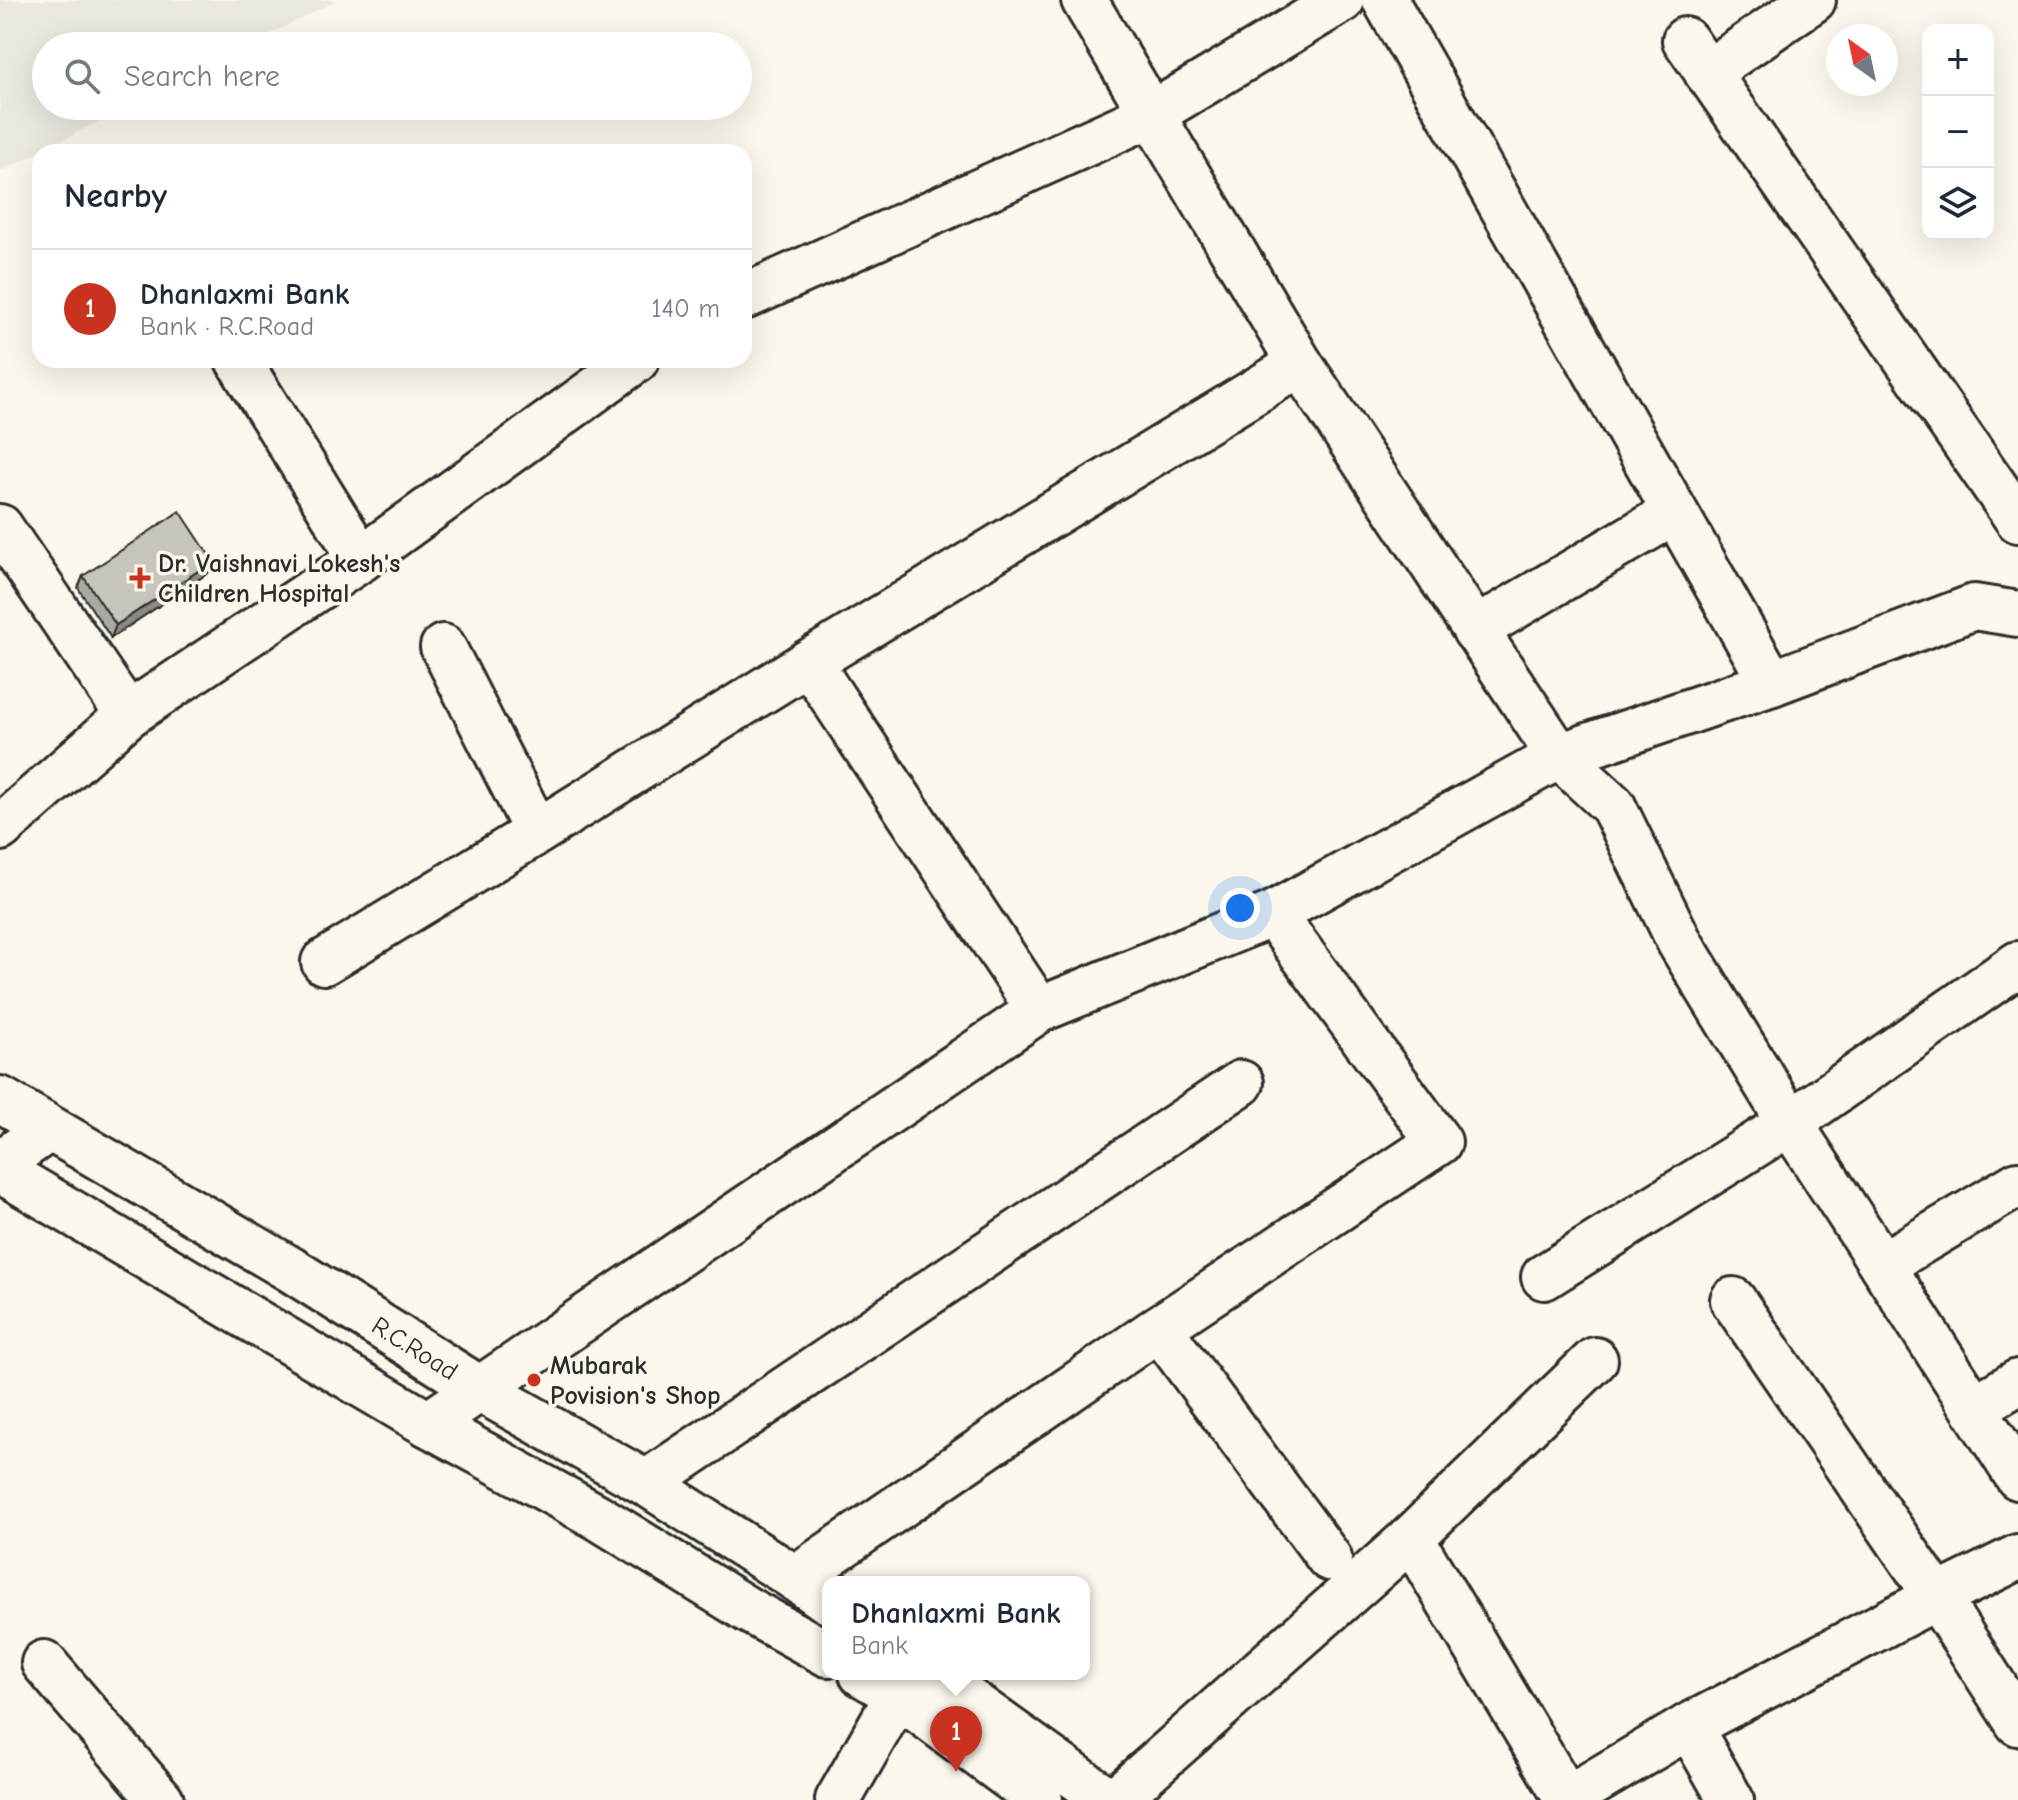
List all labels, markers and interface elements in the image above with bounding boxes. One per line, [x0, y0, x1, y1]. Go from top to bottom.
north arrow [1826, 24, 1898, 96]
map controls [1922, 24, 1994, 240]
button: + [1922, 24, 1994, 96]
search box [32, 32, 752, 120]
icon: search [60, 54, 104, 98]
text: Search here [124, 59, 280, 94]
button: − [1922, 96, 1994, 168]
button: layers [1922, 168, 1994, 240]
text: Nearby [64, 176, 167, 216]
text: Dhanlaxmi Bank [140, 277, 349, 312]
text: 1 [85, 294, 95, 324]
text: 140 m [651, 294, 720, 324]
text: Bank · R.C.Road [140, 312, 314, 342]
place label: Dr. Vaishnavi Lokesh's Children Hospital [158, 549, 400, 609]
marker: Dr. Vaishnavi Lokesh's Children Hospital [129, 567, 151, 589]
your location [1220, 888, 1260, 928]
street label: R.C.Road [366, 1311, 463, 1387]
place label: Mubarak Povision's Shop [550, 1351, 721, 1411]
marker: Mubarak Povision's Shop [525, 1371, 543, 1389]
popup [822, 1576, 1090, 1680]
text: Dhanlaxmi Bank [851, 1596, 1061, 1631]
text: Bank [851, 1631, 908, 1661]
pin: 1 [930, 1706, 982, 1772]

